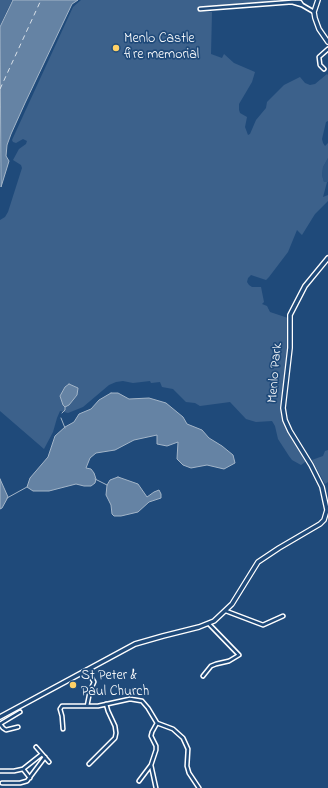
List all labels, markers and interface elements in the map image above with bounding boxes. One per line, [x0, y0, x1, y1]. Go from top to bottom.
place label: Menlo Castle fire memorial [124, 32, 199, 64]
marker: Menlo Castle fire memorial [111, 43, 121, 53]
street label: Menlo Park [265, 342, 287, 404]
place label: St Peter & Paul Church [81, 669, 149, 702]
marker: St Peter & Paul Church [68, 680, 78, 690]

